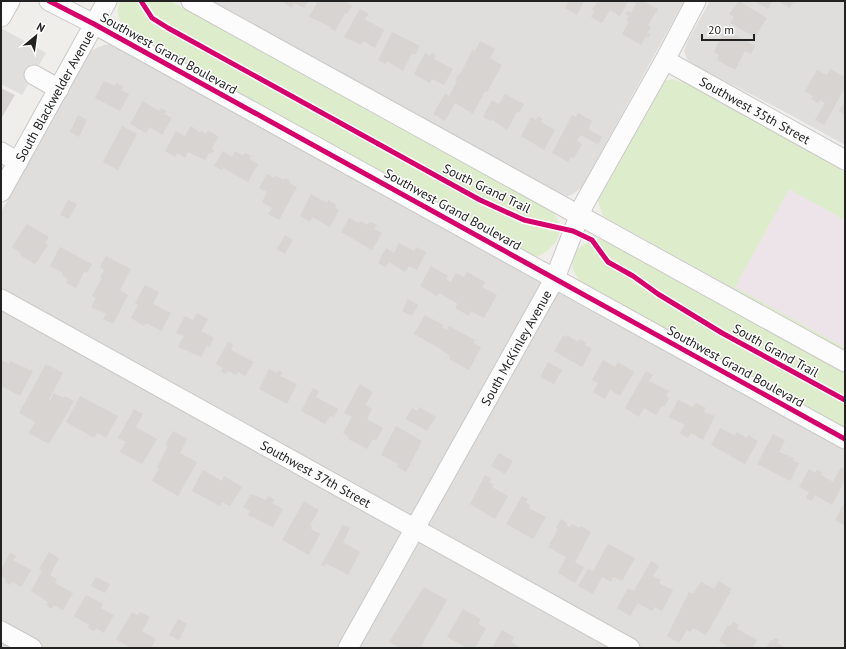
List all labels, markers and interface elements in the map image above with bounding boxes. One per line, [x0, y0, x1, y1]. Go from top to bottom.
street label: Southwest Grand Boulevard [97, 9, 240, 98]
north arrow [16, 16, 56, 56]
scale bar [702, 16, 754, 42]
text: N [34, 19, 47, 35]
text: 20 m [708, 22, 734, 37]
street label: South Blackwelder Avenue [12, 27, 98, 165]
street label: Southwest 35th Street [696, 73, 814, 148]
street label: South Grand Trail [440, 160, 534, 217]
street label: Southwest Grand Boulevard [381, 165, 524, 254]
street label: South McKinley Avenue [477, 287, 556, 409]
street label: South Grand Trail [730, 320, 822, 381]
street label: Southwest Grand Boulevard [664, 322, 807, 411]
street label: Southwest 37th Street [257, 437, 374, 512]

